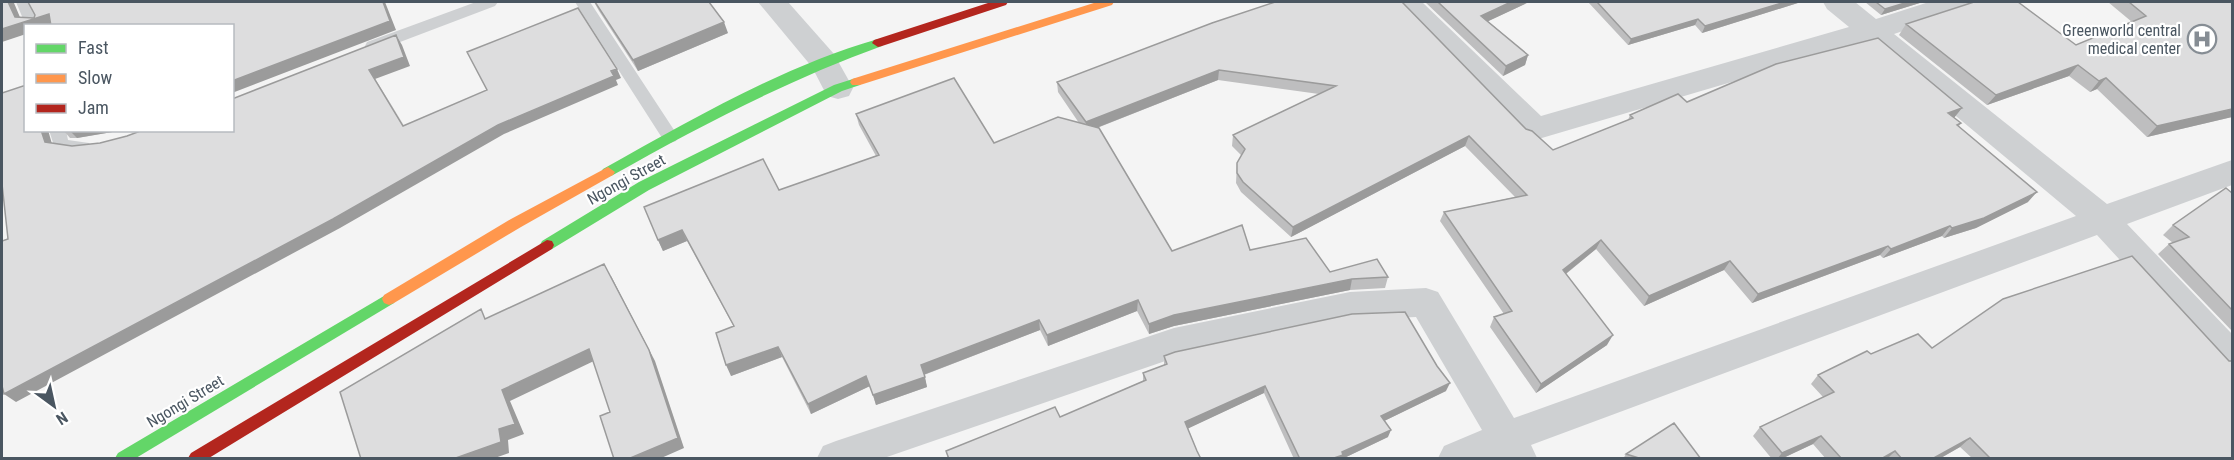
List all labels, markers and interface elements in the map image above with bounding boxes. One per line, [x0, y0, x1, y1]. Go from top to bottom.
place label: Greenworld central medical center [2062, 21, 2181, 58]
hospital icon: Greenworld central medical center [2186, 23, 2218, 55]
legend [24, 24, 234, 132]
text: Fast [78, 37, 109, 58]
text: Slow [78, 67, 113, 88]
text: Jam [78, 97, 109, 118]
street label: Ngongi Street [584, 150, 669, 209]
street label: Ngongi Street [143, 371, 227, 432]
north arrow [24, 376, 84, 436]
text: N [53, 408, 71, 429]

